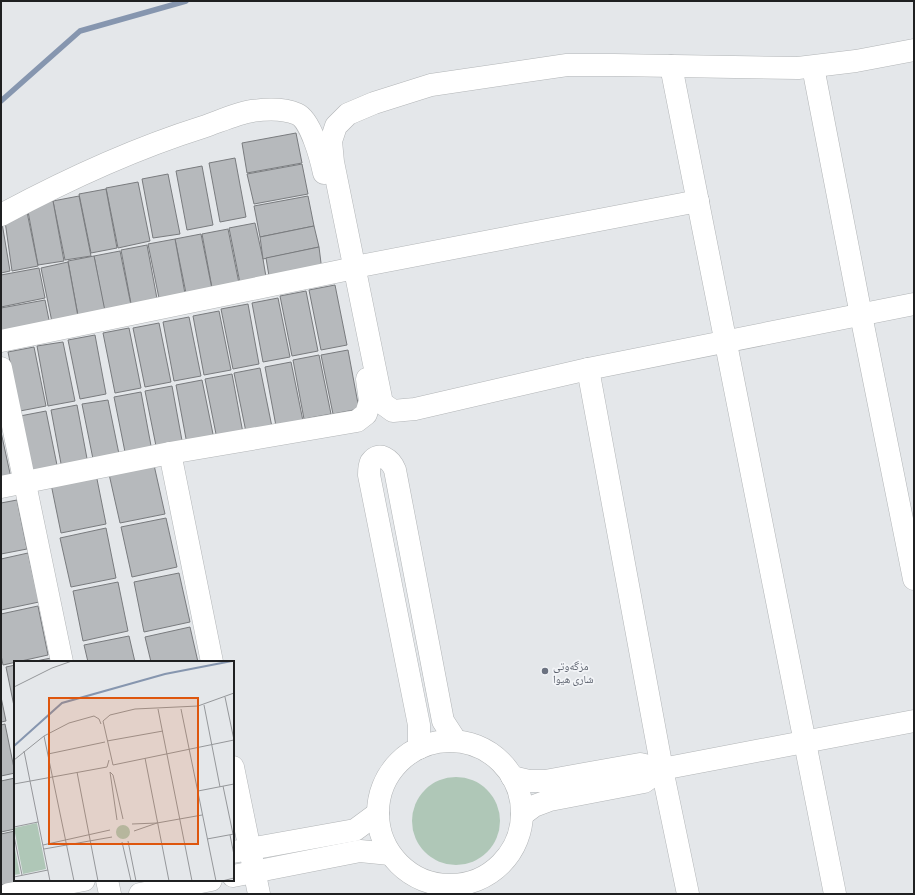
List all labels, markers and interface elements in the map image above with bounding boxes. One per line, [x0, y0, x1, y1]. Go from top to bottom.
place label: مزگەوتی شاری هیوا [553, 659, 594, 686]
inset map [14, 661, 234, 881]
marker: مزگەوتی شاری هیوا [540, 666, 550, 676]

